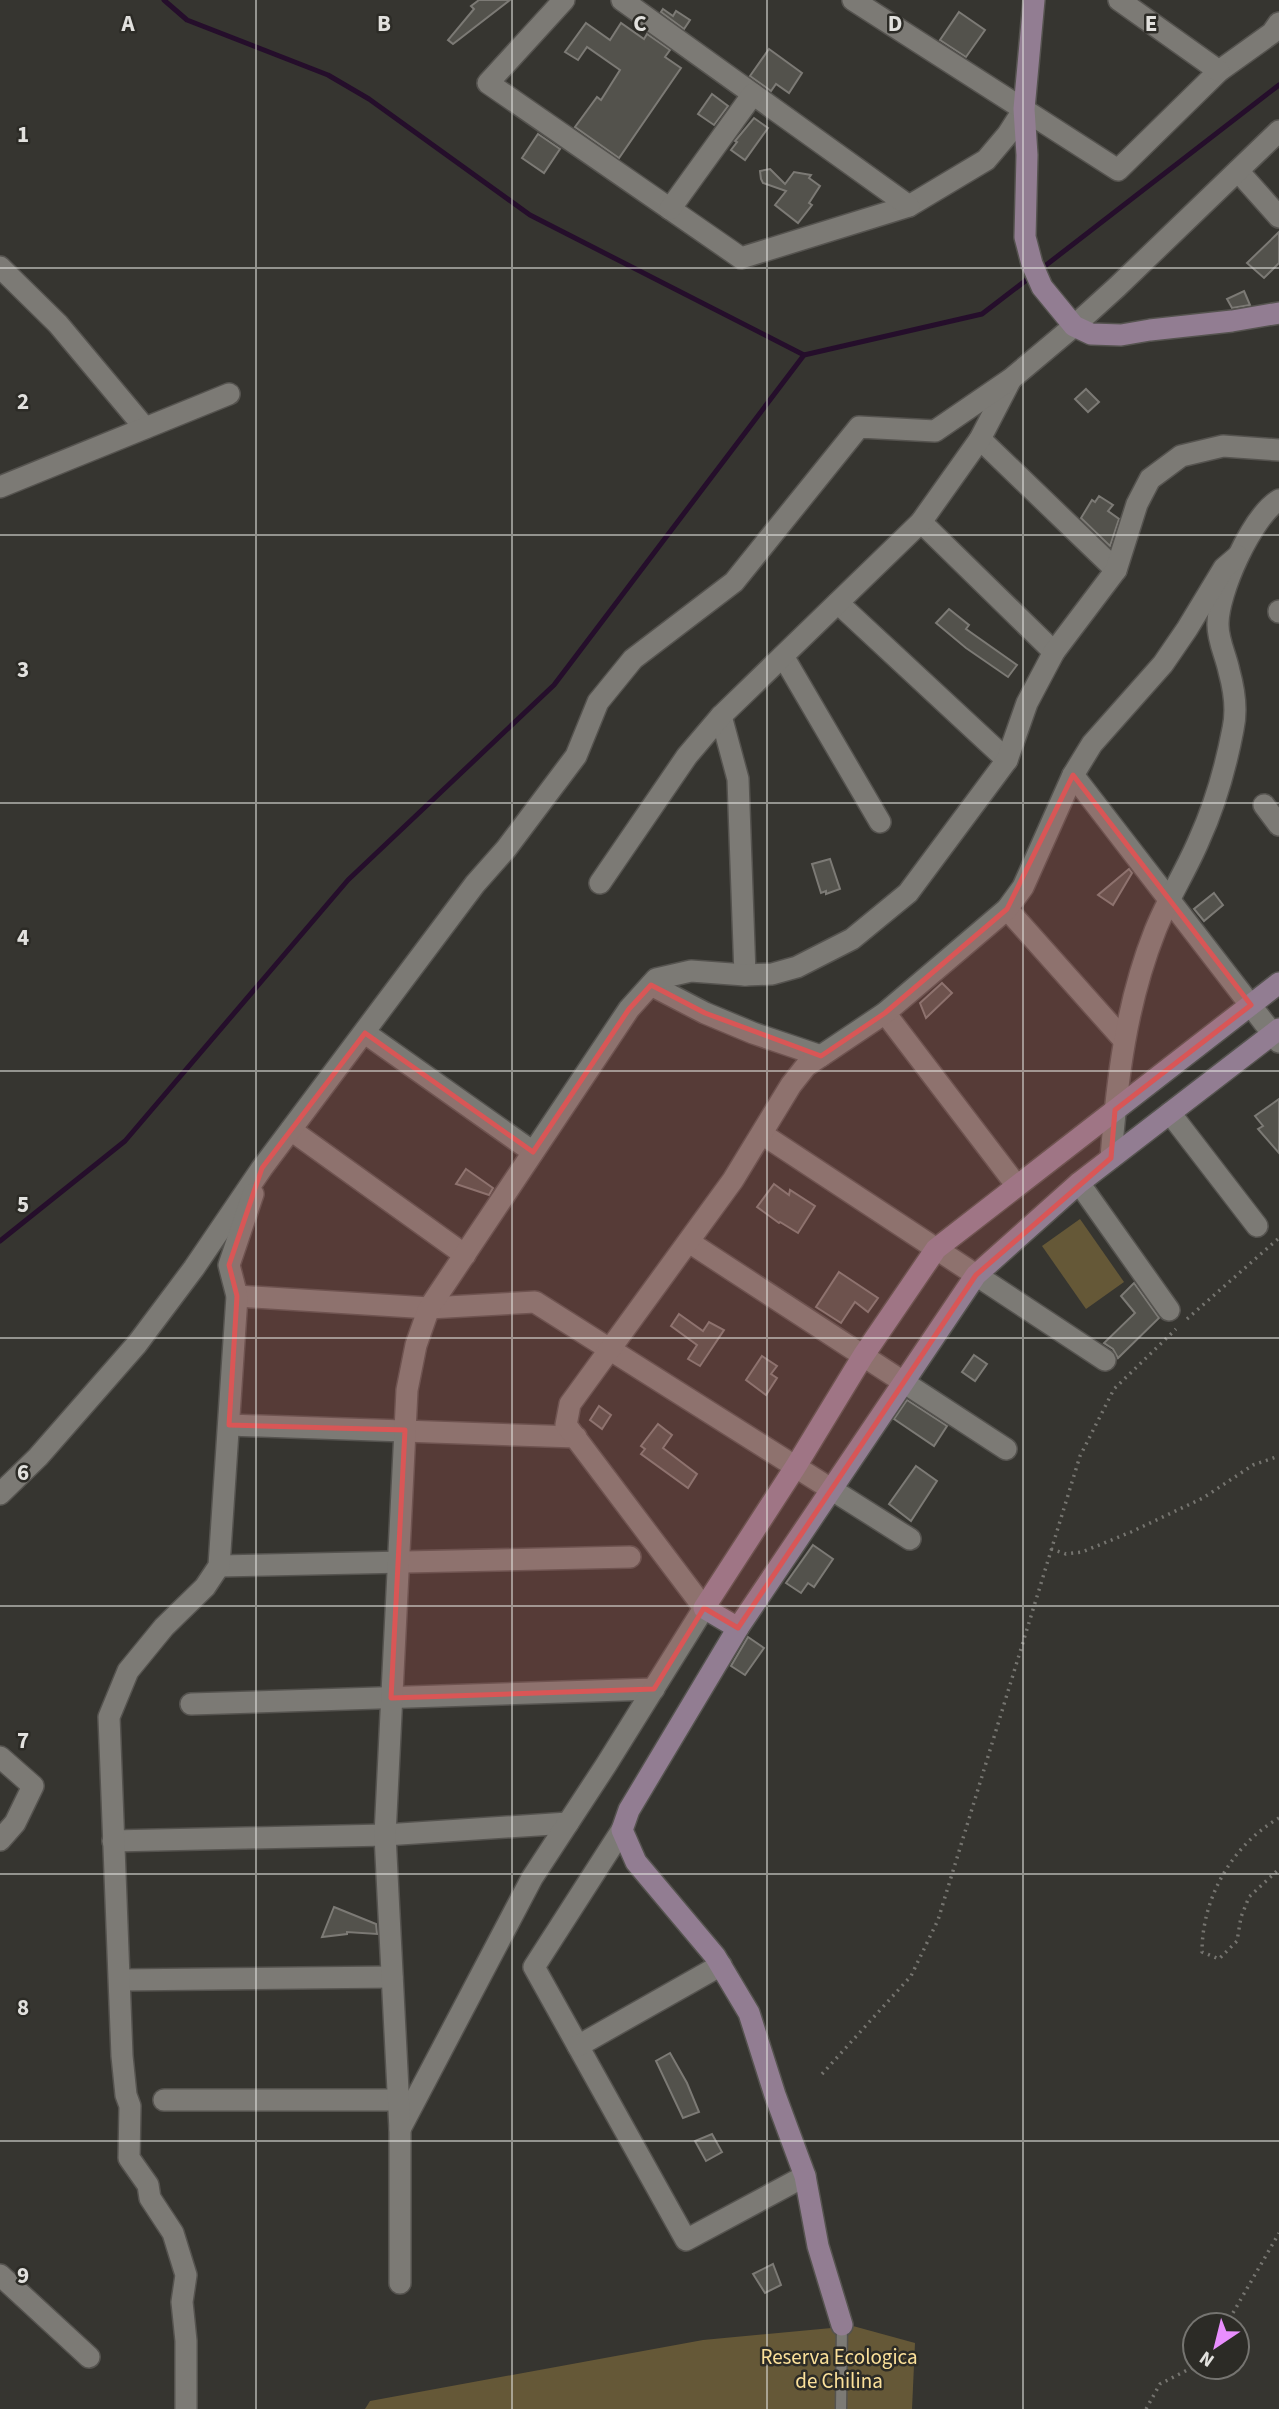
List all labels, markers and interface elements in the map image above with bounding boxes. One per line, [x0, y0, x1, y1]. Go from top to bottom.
text: A [120, 7, 135, 40]
text: B [377, 7, 391, 40]
text: C [633, 7, 647, 40]
text: D [888, 7, 902, 40]
text: E [1145, 7, 1157, 40]
text: 1 [17, 118, 29, 151]
text: 2 [17, 385, 29, 418]
text: 3 [17, 653, 29, 686]
text: 4 [17, 921, 29, 954]
text: 5 [17, 1188, 29, 1221]
text: 6 [17, 1456, 29, 1489]
text: 7 [17, 1724, 29, 1757]
text: 8 [17, 1991, 29, 2024]
text: 9 [17, 2259, 29, 2292]
north arrow [1181, 2311, 1251, 2381]
park label: Reserva Ecologica de Chilina [760, 2342, 918, 2396]
text: N [1194, 2344, 1220, 2373]

